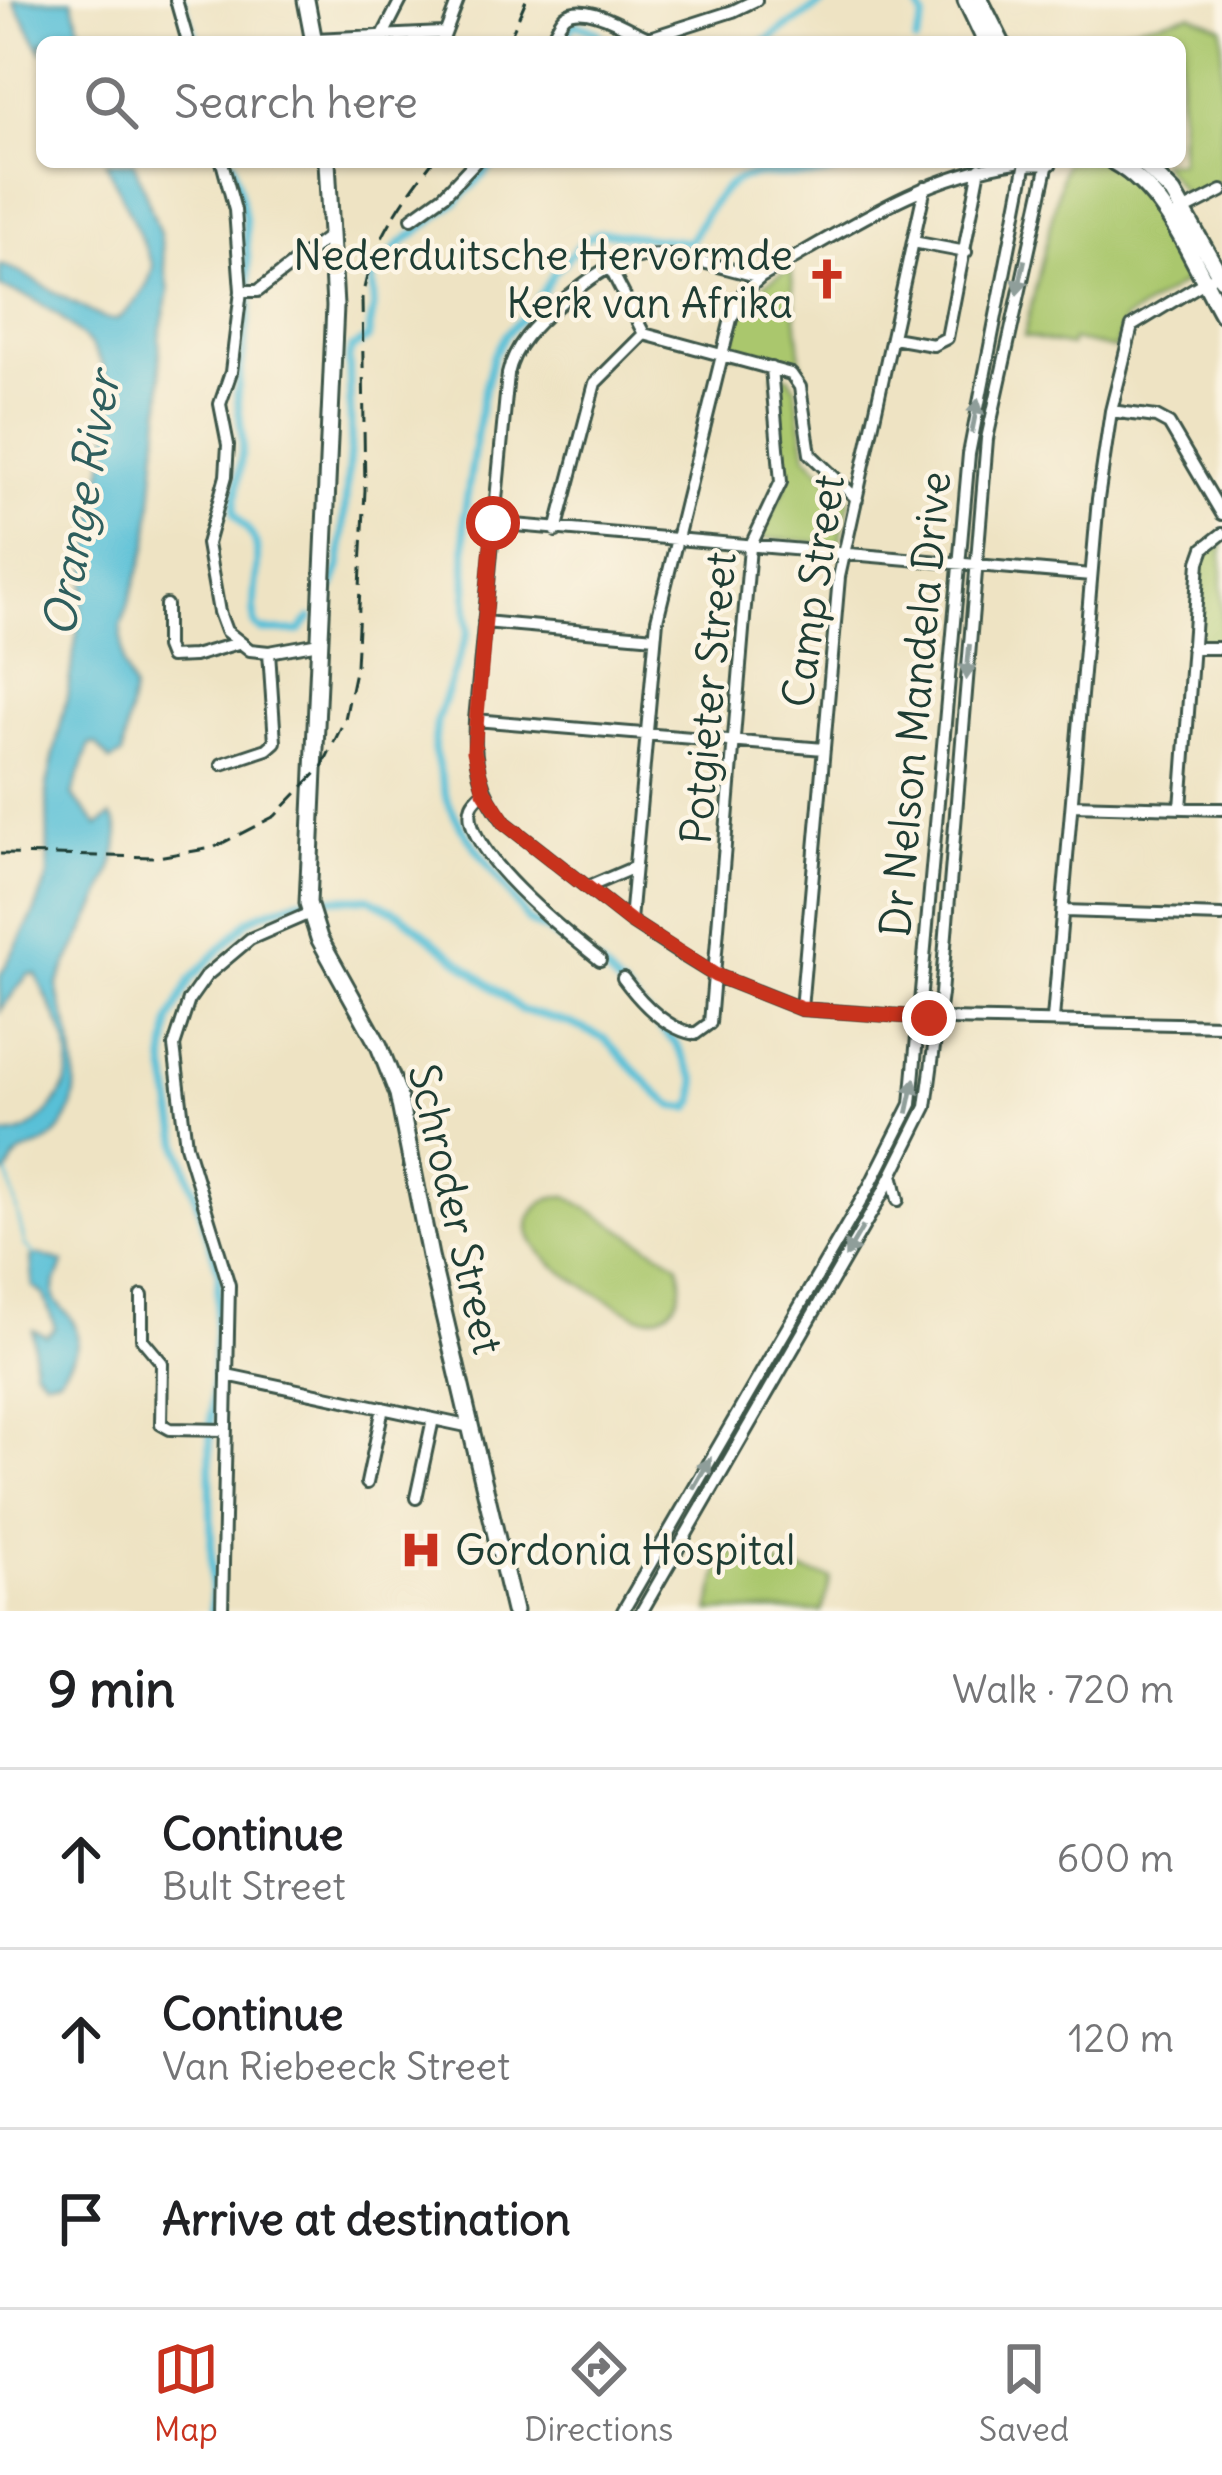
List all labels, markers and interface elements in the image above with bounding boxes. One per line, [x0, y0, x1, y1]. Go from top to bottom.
search box [36, 36, 1186, 168]
icon: search [78, 69, 144, 135]
text: Search here [174, 74, 418, 130]
place label: Nederduitsche Hervormde Kerk van Afrika [293, 229, 793, 329]
church icon: Nederduitsche Hervormde Kerk van Afrika [804, 256, 850, 302]
one-way arrow [1010, 258, 1029, 296]
water label: Orange River [30, 363, 133, 641]
one-way arrow [967, 396, 986, 434]
street label: Dr Nelson Mandela Drive [869, 469, 961, 939]
street label: Camp Street [771, 471, 855, 711]
route start [466, 496, 520, 550]
street label: Potgieter Street [669, 550, 747, 846]
one-way arrow [958, 644, 977, 681]
route end [902, 991, 956, 1045]
street label: Schroder Street [397, 1059, 515, 1359]
one-way arrow [902, 1077, 921, 1115]
one-way arrow [844, 1225, 865, 1259]
one-way arrow [691, 1456, 712, 1490]
place label: Gordonia Hospital [455, 1524, 795, 1576]
hospital icon: Gordonia Hospital [398, 1527, 444, 1573]
text: 9 min [48, 1657, 175, 1721]
text: Walk · 720 m [952, 1665, 1174, 1714]
text: Continue [162, 1806, 344, 1862]
icon: ahead [48, 1826, 114, 1892]
text: 600 m [1057, 1834, 1174, 1883]
text: Bult Street [162, 1862, 346, 1911]
text: Continue [162, 1986, 344, 2042]
icon: ahead [48, 2006, 114, 2072]
text: 120 m [1068, 2014, 1174, 2063]
text: Van Riebeeck Street [162, 2042, 510, 2091]
icon: arrive [48, 2186, 114, 2252]
text: Arrive at destination [162, 2191, 571, 2247]
tab: Map [153, 2336, 219, 2450]
tab: Directions [524, 2336, 673, 2450]
tab: Saved [979, 2336, 1069, 2450]

